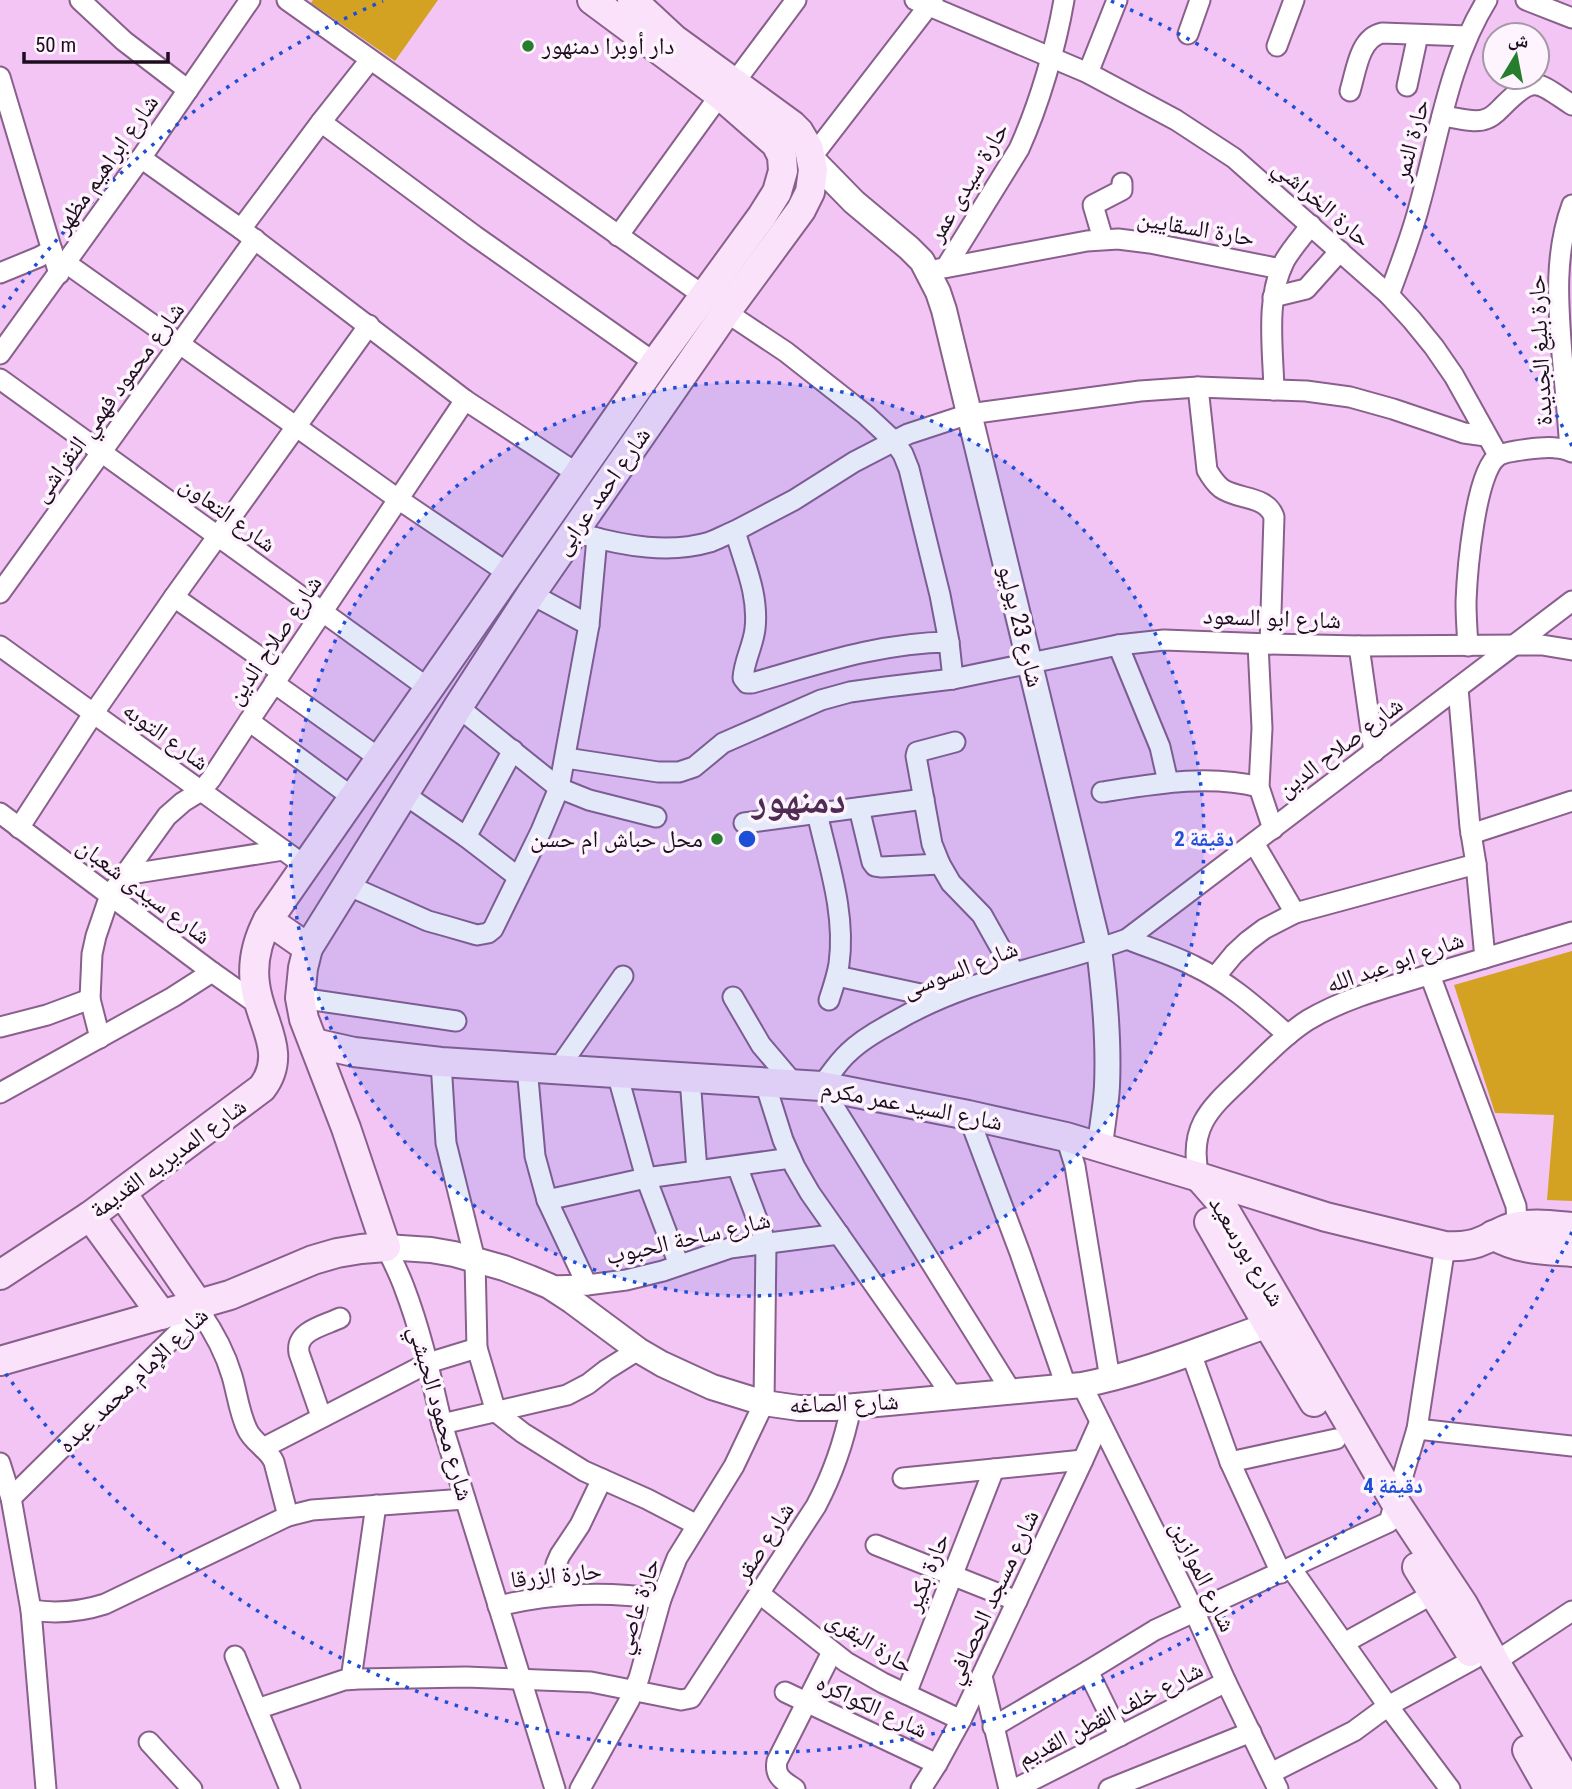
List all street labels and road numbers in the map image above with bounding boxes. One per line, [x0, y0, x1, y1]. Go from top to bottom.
street label: شارع ابراهيم مظهر [47, 89, 166, 241]
street label: حارة النمر [1386, 96, 1435, 185]
street label: حارة سيدى عمر [921, 117, 1014, 247]
street label: حارة الخراشي [1264, 153, 1377, 257]
street label: حارة السقايين [1135, 204, 1257, 252]
street label: حارة بليغ الجديدة [1522, 274, 1559, 426]
street label: شارع محمود فهمي النقراشى [26, 296, 194, 511]
street label: شارع احمد عرابى [548, 422, 657, 561]
street label: شارع التعاون [174, 470, 281, 559]
street label: شارع 23 يوليو [991, 562, 1050, 690]
street label: شارع صلاح الدين [220, 570, 328, 711]
street label: شارع ابو السعود [1203, 602, 1341, 635]
street label: شارع صلاح الدين [1272, 691, 1409, 804]
street label: شارع التوبه [117, 696, 214, 777]
street label: شارع سيدى شعبان [71, 832, 216, 951]
street label: شارع ابو عبد الله [1322, 925, 1468, 1000]
street label: شارع السوسى [898, 934, 1022, 1005]
street label: شارع السيد عمر مكرم [819, 1074, 1005, 1138]
street label: شارع المديريه القديمة [84, 1092, 252, 1225]
street label: شارع بورسعيد [1202, 1191, 1291, 1312]
street label: شارع ساحة الحبوب [603, 1205, 773, 1272]
street label: شارع الإمام محمد عبده [52, 1301, 215, 1460]
street label: شارع محمود الحبشي [398, 1322, 479, 1505]
street label: شارع الصاغه [789, 1387, 899, 1420]
street label: شارع صقر [727, 1497, 801, 1588]
street label: شارع مسجد الحصافي [939, 1505, 1049, 1691]
street label: شارع الموازين [1163, 1516, 1242, 1637]
street label: حارة بكير [898, 1529, 955, 1616]
street label: حارة عاصي [608, 1554, 671, 1659]
street label: حارة الزرقا [509, 1556, 603, 1594]
street label: حارة البقرى [821, 1604, 919, 1680]
street label: شارع خلف القطن القديم [1013, 1655, 1208, 1775]
street label: شارع الكواكره [812, 1668, 932, 1745]

